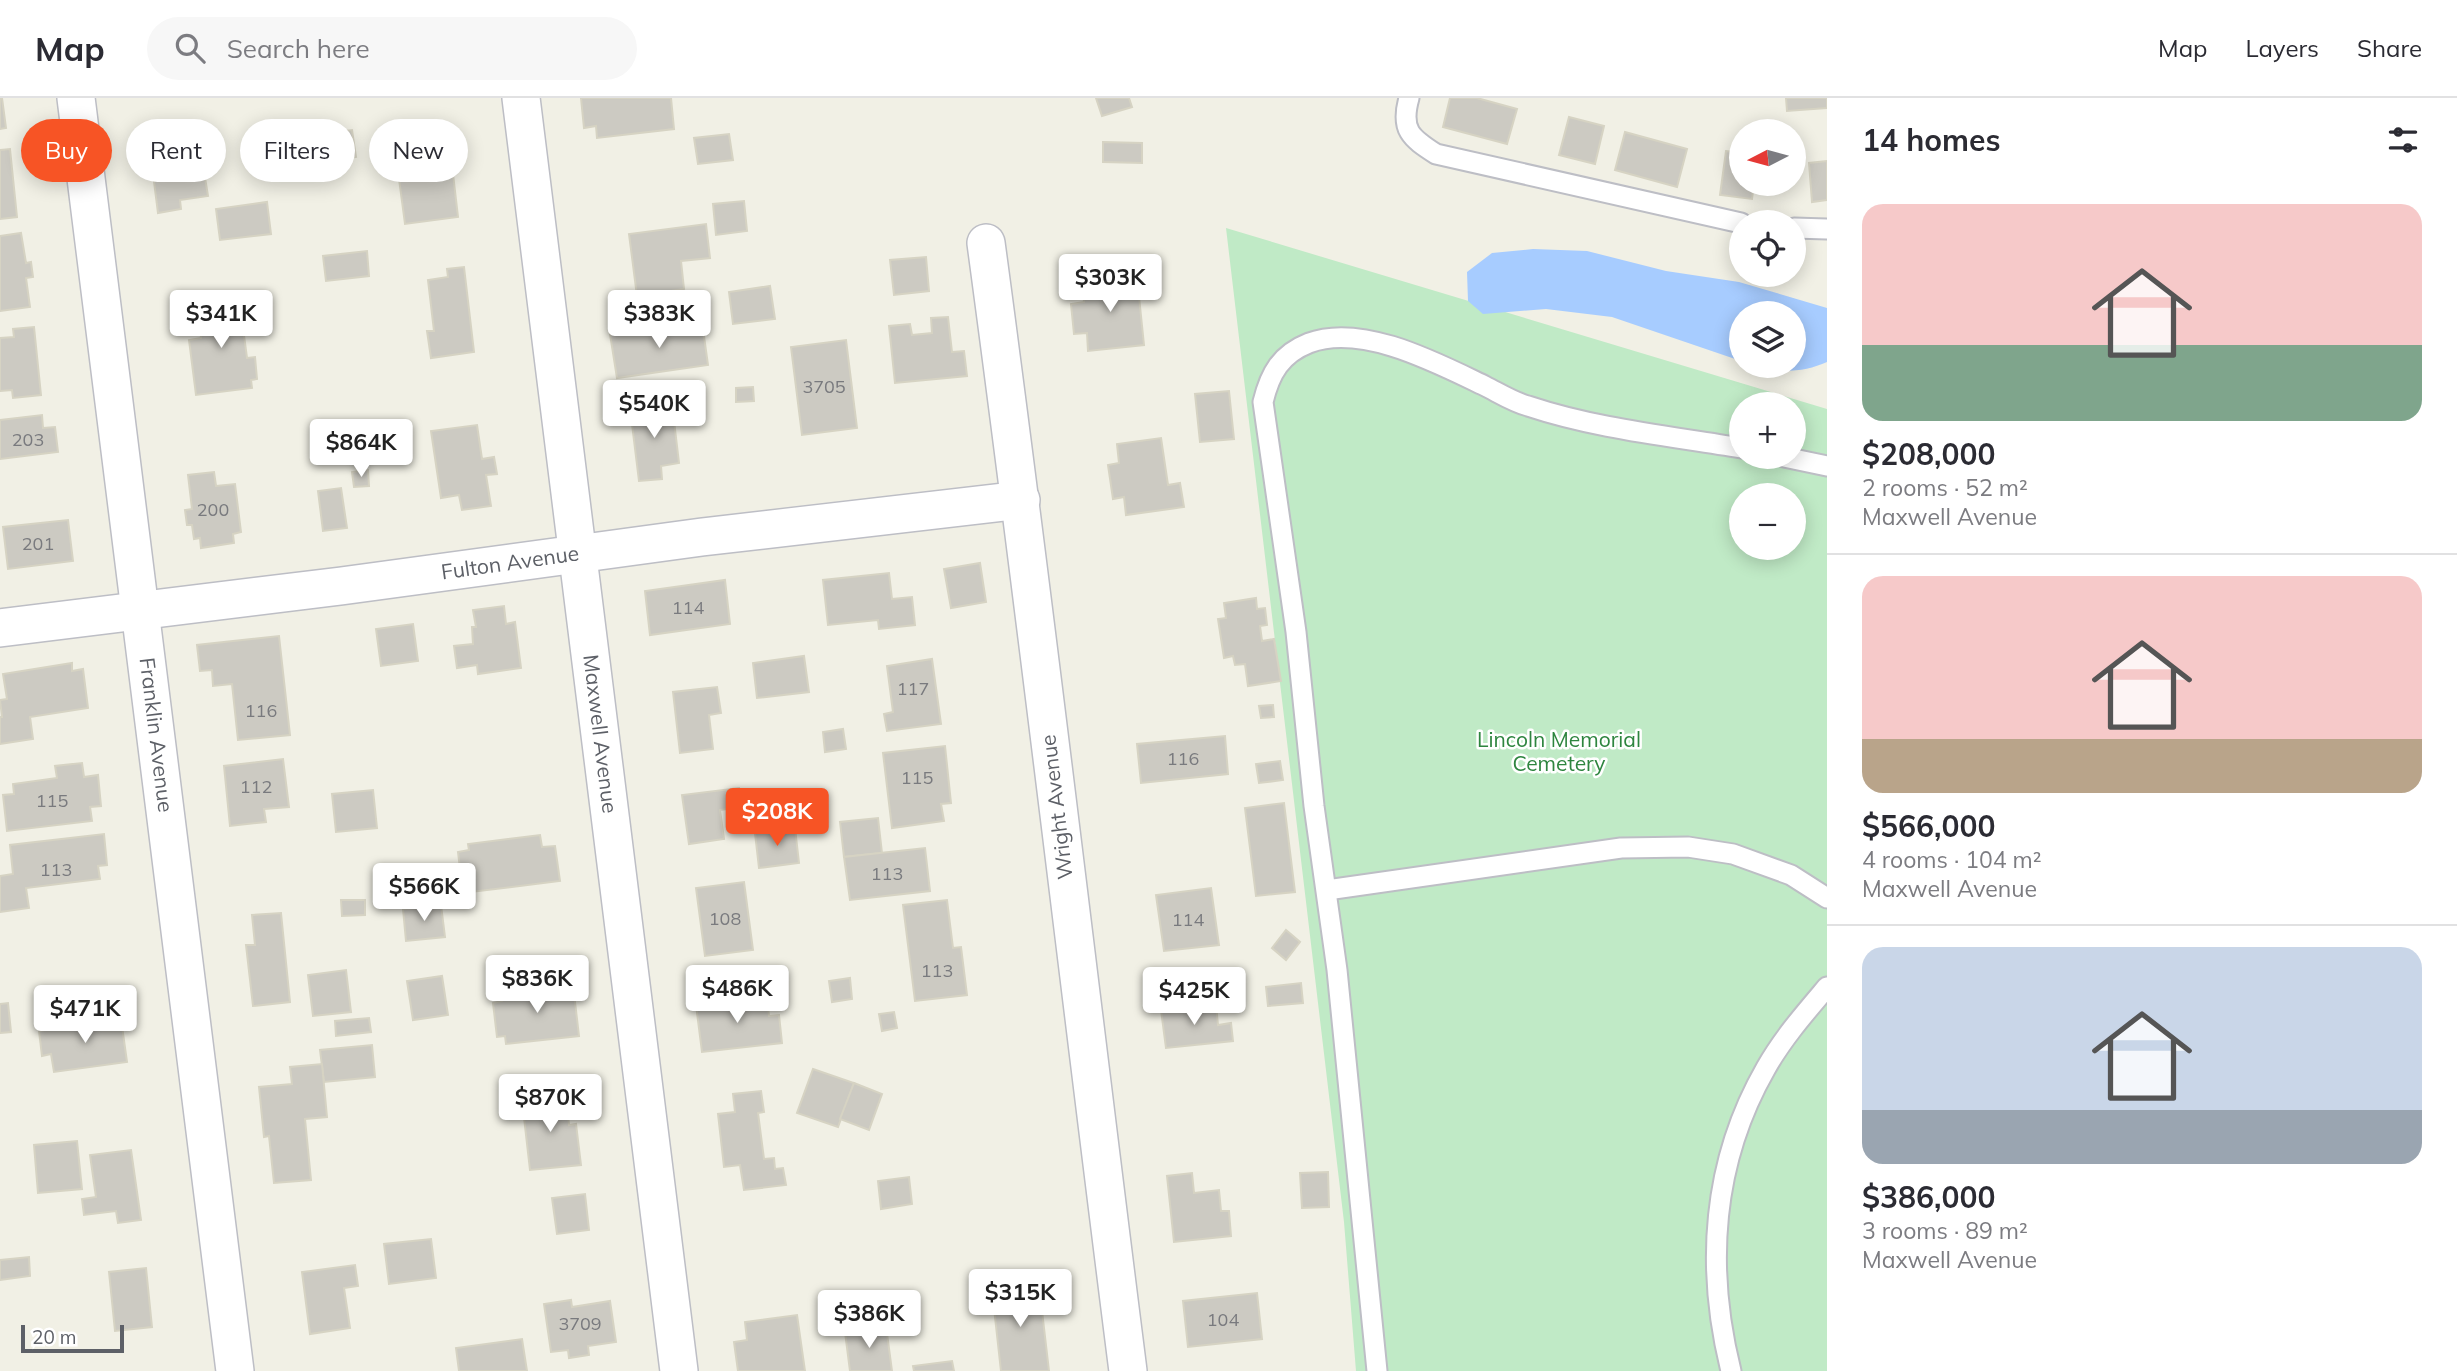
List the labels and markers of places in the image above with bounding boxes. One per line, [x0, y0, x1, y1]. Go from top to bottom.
pin: $303K [1061, 254, 1159, 314]
pin: $341K [172, 290, 270, 350]
pin: $383K [610, 290, 708, 350]
pin: $540K [605, 380, 703, 440]
pin: $864K [312, 420, 410, 479]
pin: $208K [728, 788, 826, 848]
pin: $566K [375, 864, 473, 923]
pin: $836K [488, 956, 586, 1015]
pin: $486K [688, 965, 786, 1025]
pin: $425K [1145, 968, 1243, 1027]
pin: $471K [36, 986, 134, 1045]
pin: $870K [501, 1074, 599, 1134]
pin: $315K [971, 1270, 1069, 1329]
pin: $386K [820, 1290, 918, 1350]

